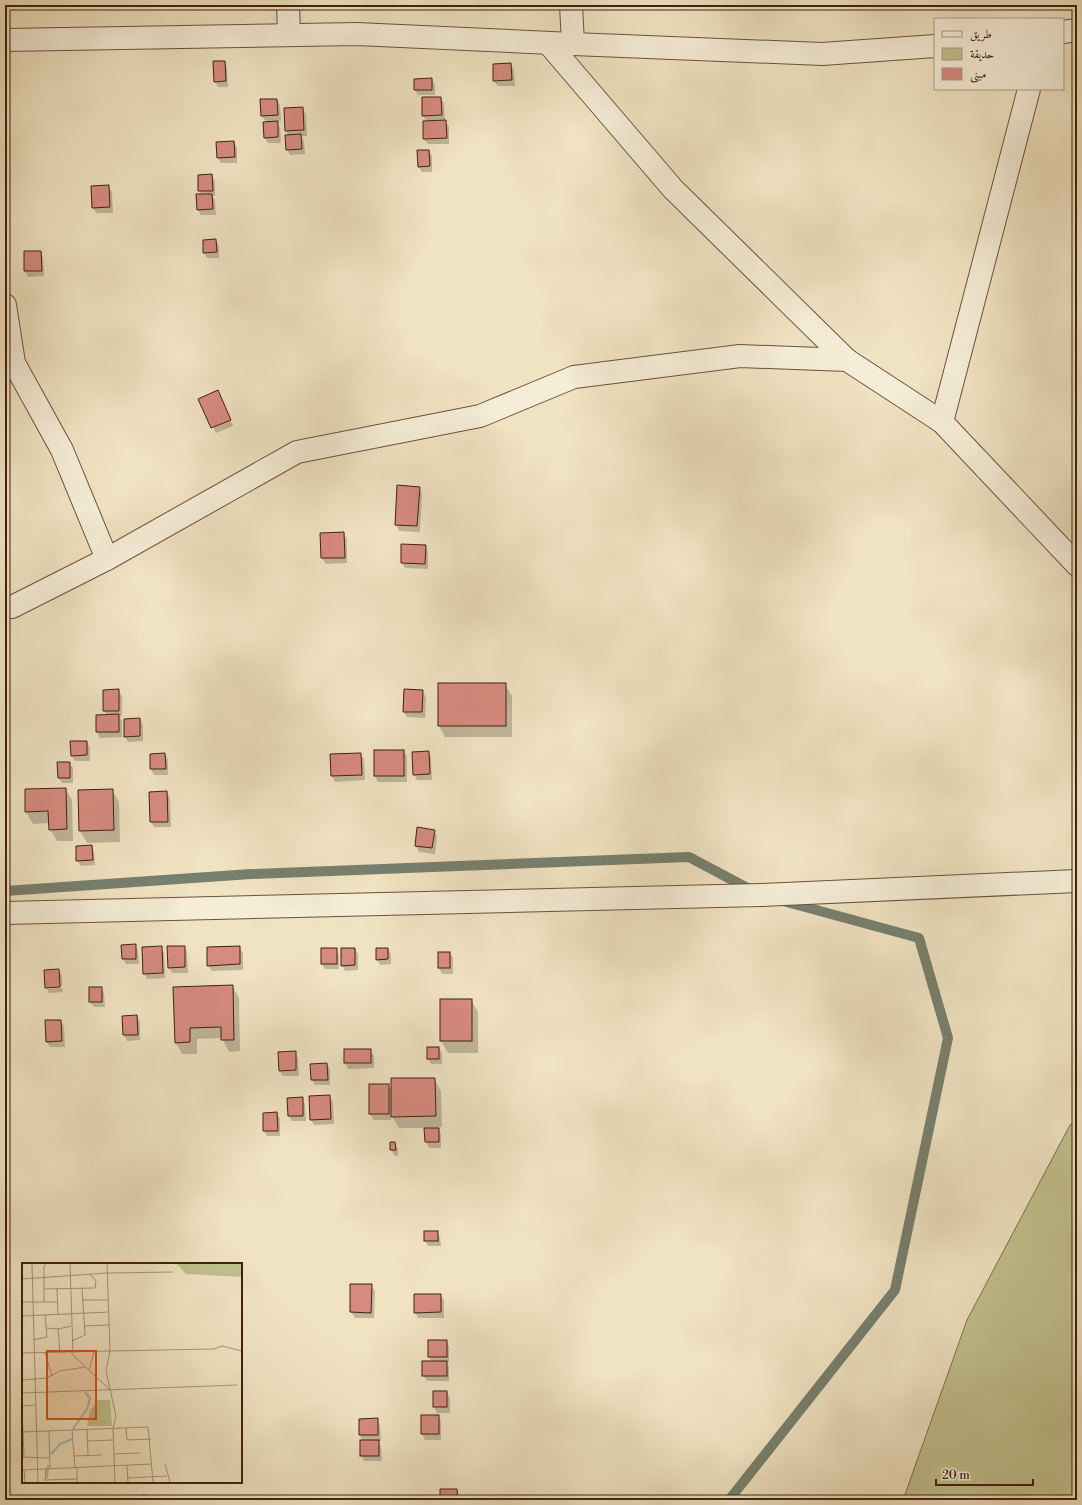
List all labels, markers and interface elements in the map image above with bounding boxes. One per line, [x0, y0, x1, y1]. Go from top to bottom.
legend [934, 18, 1064, 90]
text: طريق [970, 27, 992, 42]
text: حديقة [970, 47, 994, 62]
text: مبنى [970, 67, 986, 83]
inset map [22, 1263, 242, 1483]
scale bar [936, 1461, 1033, 1487]
text: 20 m [942, 1468, 970, 1483]

